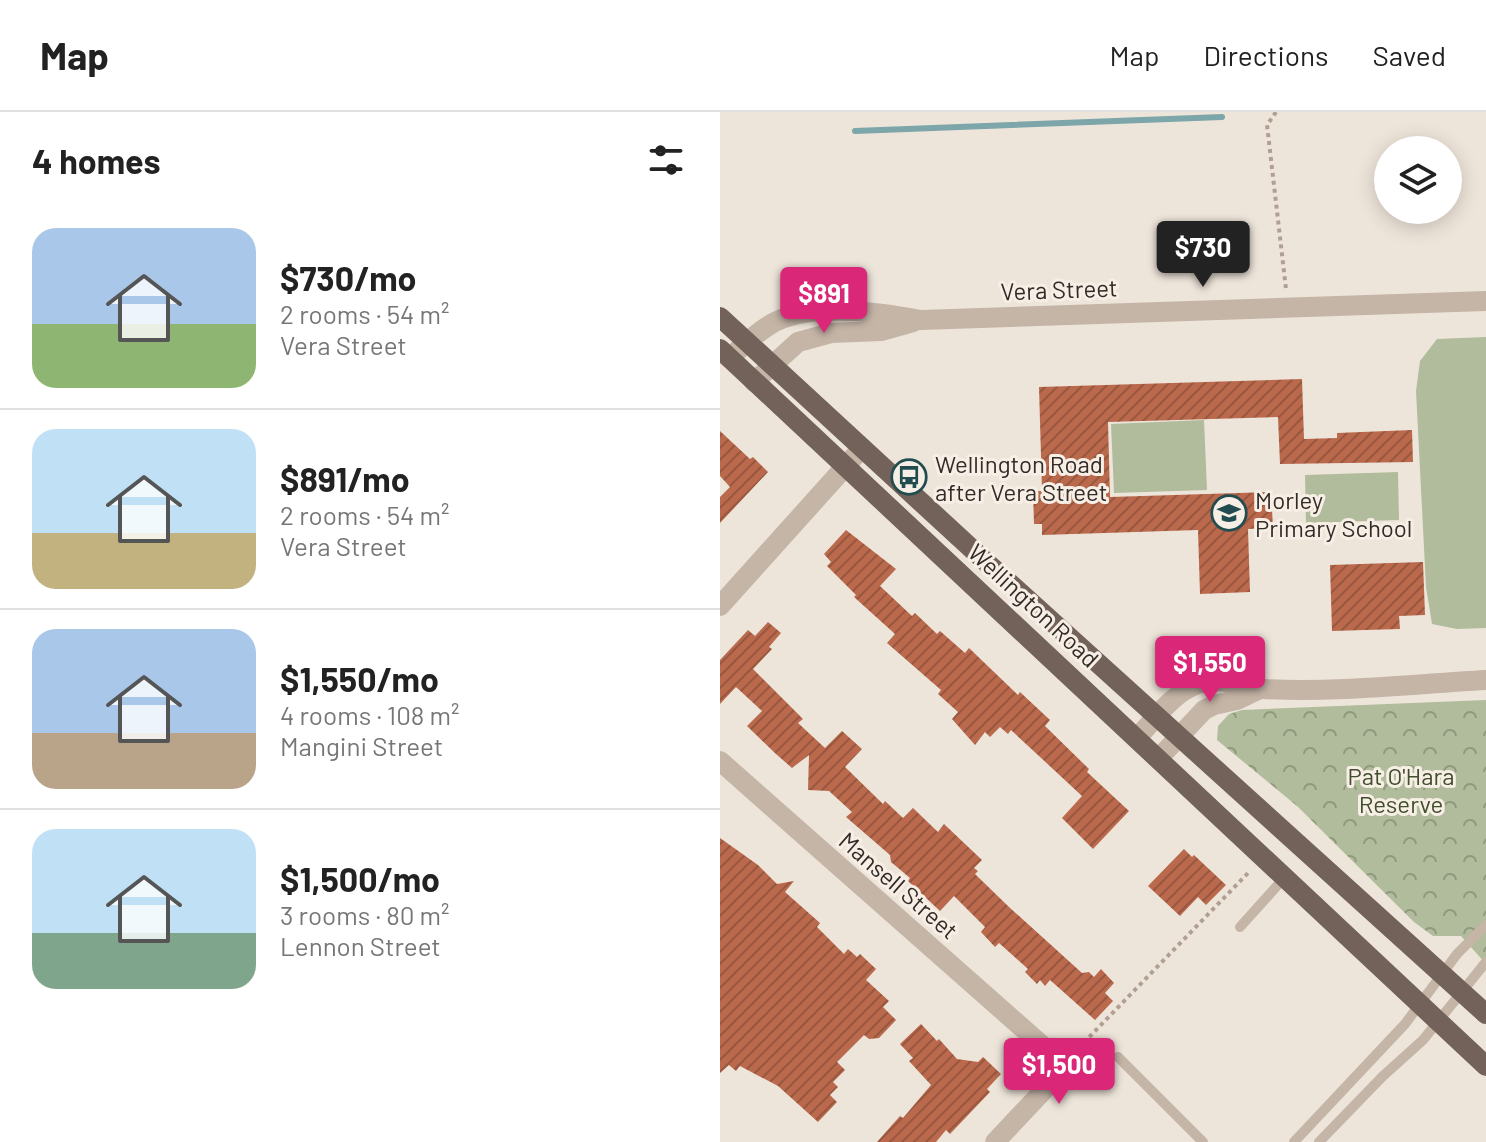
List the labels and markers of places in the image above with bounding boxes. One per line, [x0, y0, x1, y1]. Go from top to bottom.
pin: $730 [1156, 221, 1250, 289]
pin: $891 [777, 267, 871, 335]
place label: Wellington Road after Vera Street [935, 449, 1107, 506]
bus stop icon: Wellington Road after Vera Street [890, 458, 928, 496]
place label: Morley Primary School [1255, 485, 1412, 542]
school or university icon: Morley Primary School [1210, 494, 1248, 532]
pin: $1,550 [1145, 636, 1275, 704]
pin: $1,500 [994, 1038, 1124, 1106]

